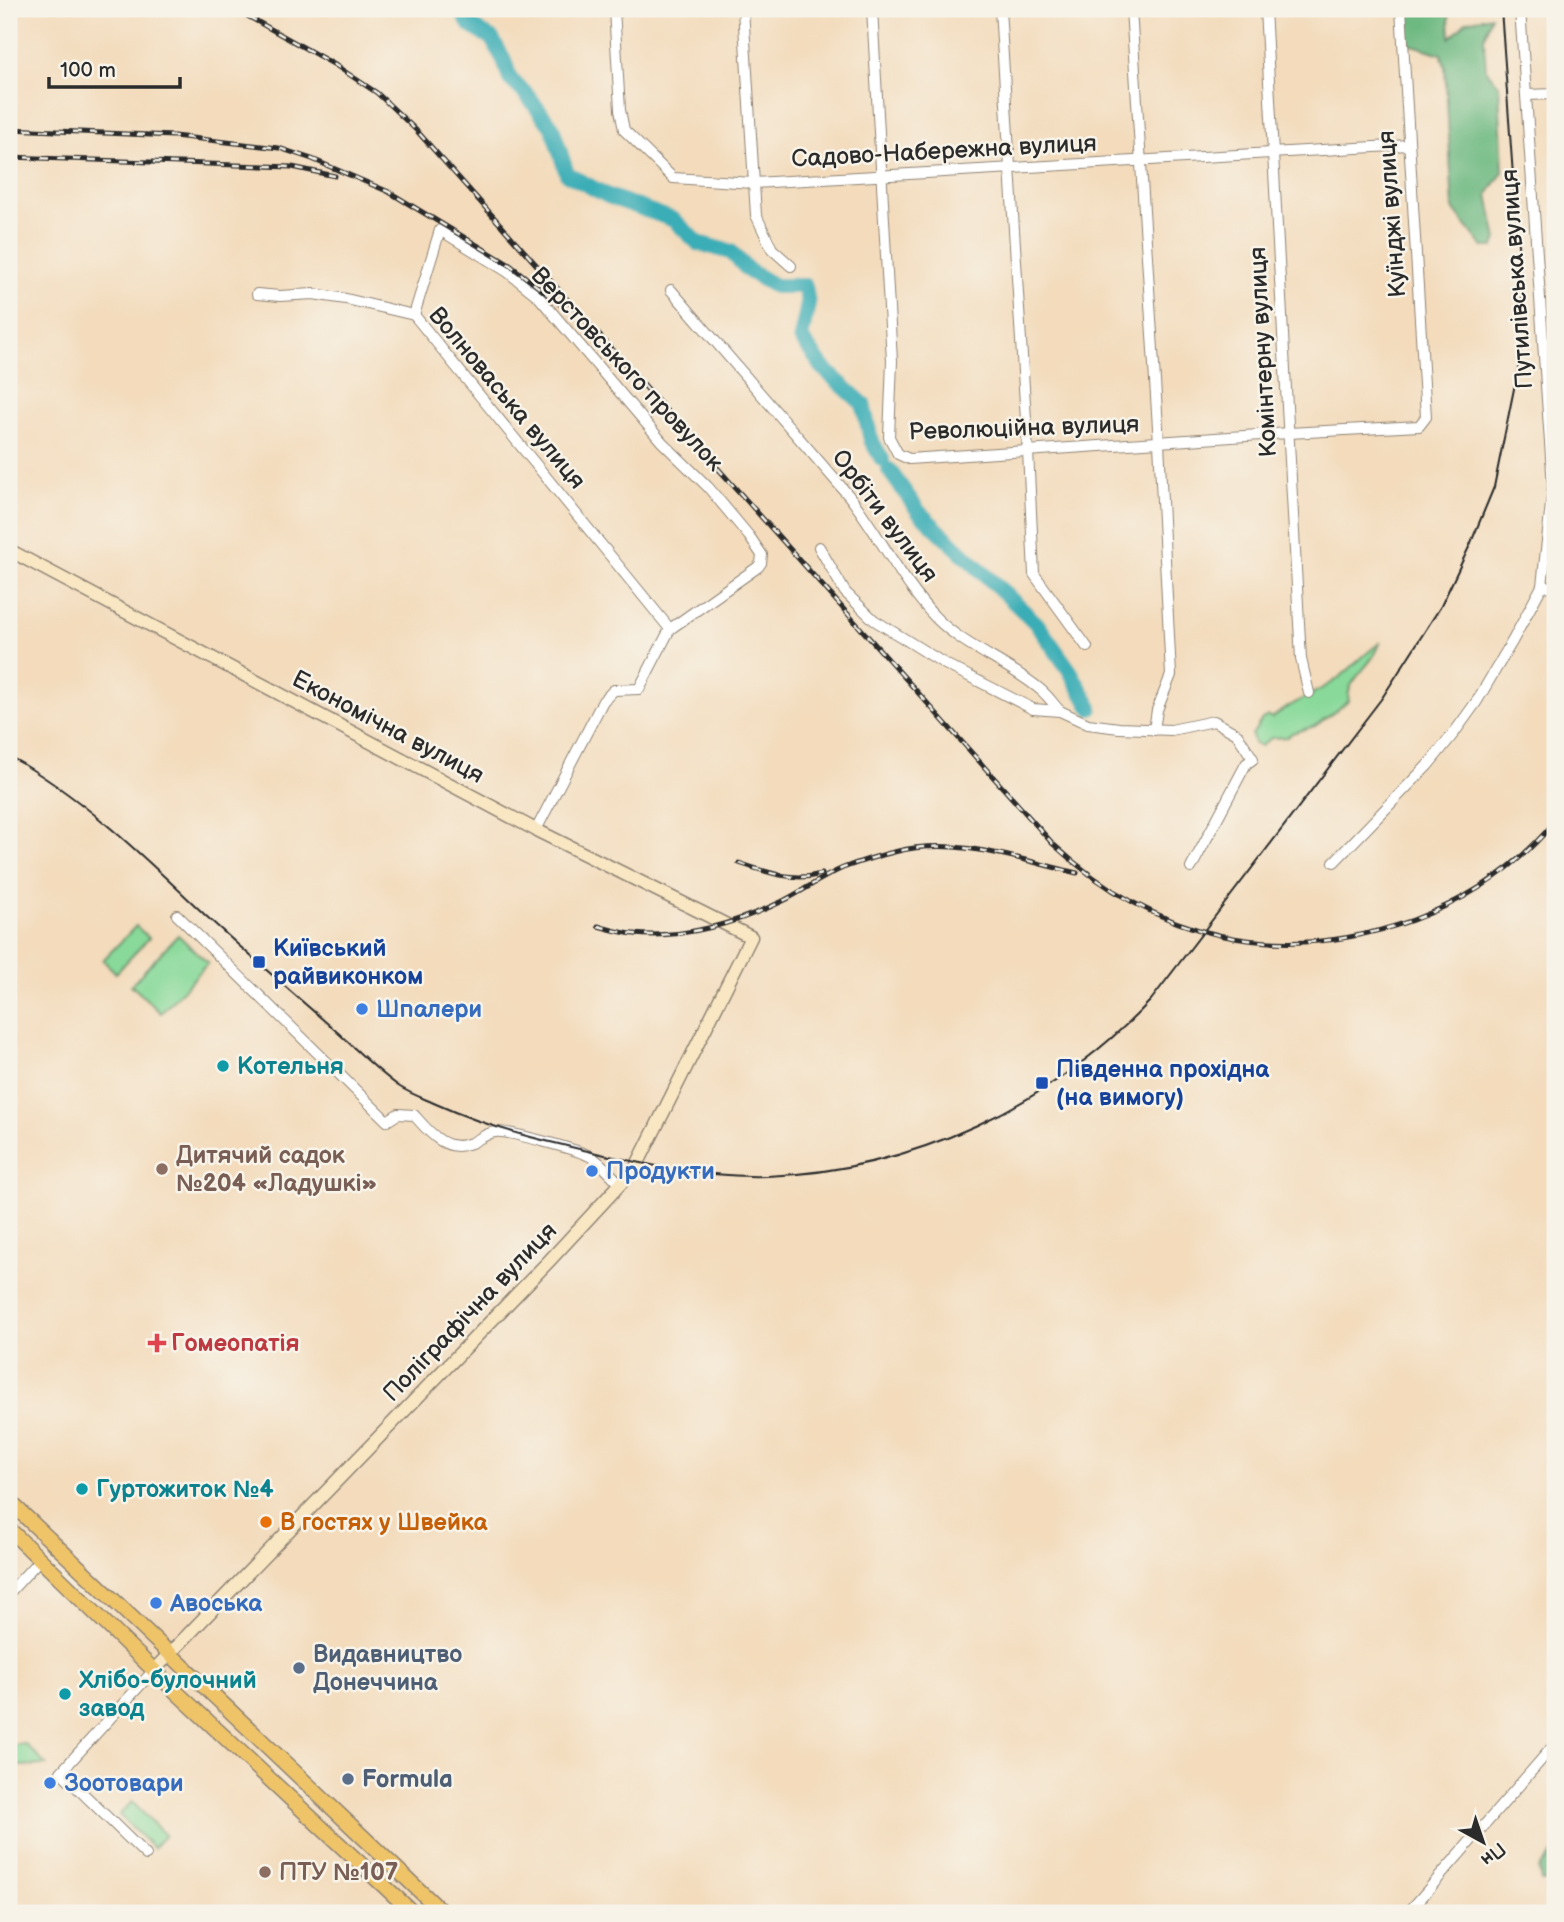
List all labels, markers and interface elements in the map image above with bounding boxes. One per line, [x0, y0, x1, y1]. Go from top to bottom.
scale bar [49, 46, 180, 90]
text: 100 m [60, 58, 116, 83]
street label: Садово-Набережна вулиця [791, 129, 1097, 173]
street label: Куїнджі вулиця [1372, 129, 1412, 299]
street label: Путилівська вулиця [1495, 168, 1539, 390]
street label: Комінтерну вулиця [1243, 246, 1283, 458]
street label: Верстовського провулок [525, 261, 729, 477]
street label: Волноваська вулиця [422, 301, 592, 495]
street label: Революційна вулиця [908, 409, 1140, 447]
street label: Орбіти вулиця [826, 444, 944, 588]
street label: Економічна вулиця [287, 664, 489, 790]
place label: Київський райвиконком [273, 934, 423, 991]
marker: Київський райвиконком [251, 954, 267, 970]
place label: Шпалери [376, 995, 482, 1024]
marker: Шпалери [354, 1001, 370, 1017]
place label: Котельня [237, 1052, 344, 1081]
place label: Південна прохідна (на вимогу) [1056, 1055, 1270, 1112]
marker: Котельня [215, 1058, 231, 1074]
marker: Південна прохідна (на вимогу) [1034, 1075, 1050, 1091]
place label: Дитячий садок №204 «Ладушкі» [176, 1141, 377, 1198]
place label: Продукти [606, 1157, 715, 1186]
marker: Дитячий садок №204 «Ладушкі» [154, 1161, 170, 1177]
marker: Продукти [584, 1163, 600, 1179]
street label: Поліграфічна вулиця [377, 1216, 563, 1408]
place label: Гомеопатія [171, 1329, 300, 1358]
marker: Гомеопатія [149, 1335, 165, 1351]
place label: Гуртожиток №4 [96, 1475, 274, 1504]
marker: Гуртожиток №4 [74, 1481, 90, 1497]
place label: В гостях у Швейка [280, 1508, 489, 1537]
marker: В гостях у Швейка [258, 1514, 274, 1530]
place label: Авоська [169, 1589, 263, 1618]
marker: Авоська [148, 1595, 164, 1611]
place label: Видавництво Донеччина [313, 1640, 462, 1697]
marker: Видавництво Донеччина [291, 1660, 307, 1676]
place label: Хлібо-булочний завод [78, 1666, 257, 1723]
marker: Хлібо-булочний завод [57, 1686, 73, 1702]
place label: Formula [362, 1765, 453, 1794]
place label: Зоотовари [64, 1769, 184, 1798]
marker: Formula [340, 1771, 356, 1787]
marker: Зоотовари [42, 1775, 58, 1791]
north arrow [1448, 1806, 1518, 1876]
text: Пн [1476, 1837, 1510, 1871]
place label: ПТУ №107 [279, 1858, 398, 1887]
marker: ПТУ №107 [257, 1864, 273, 1880]

